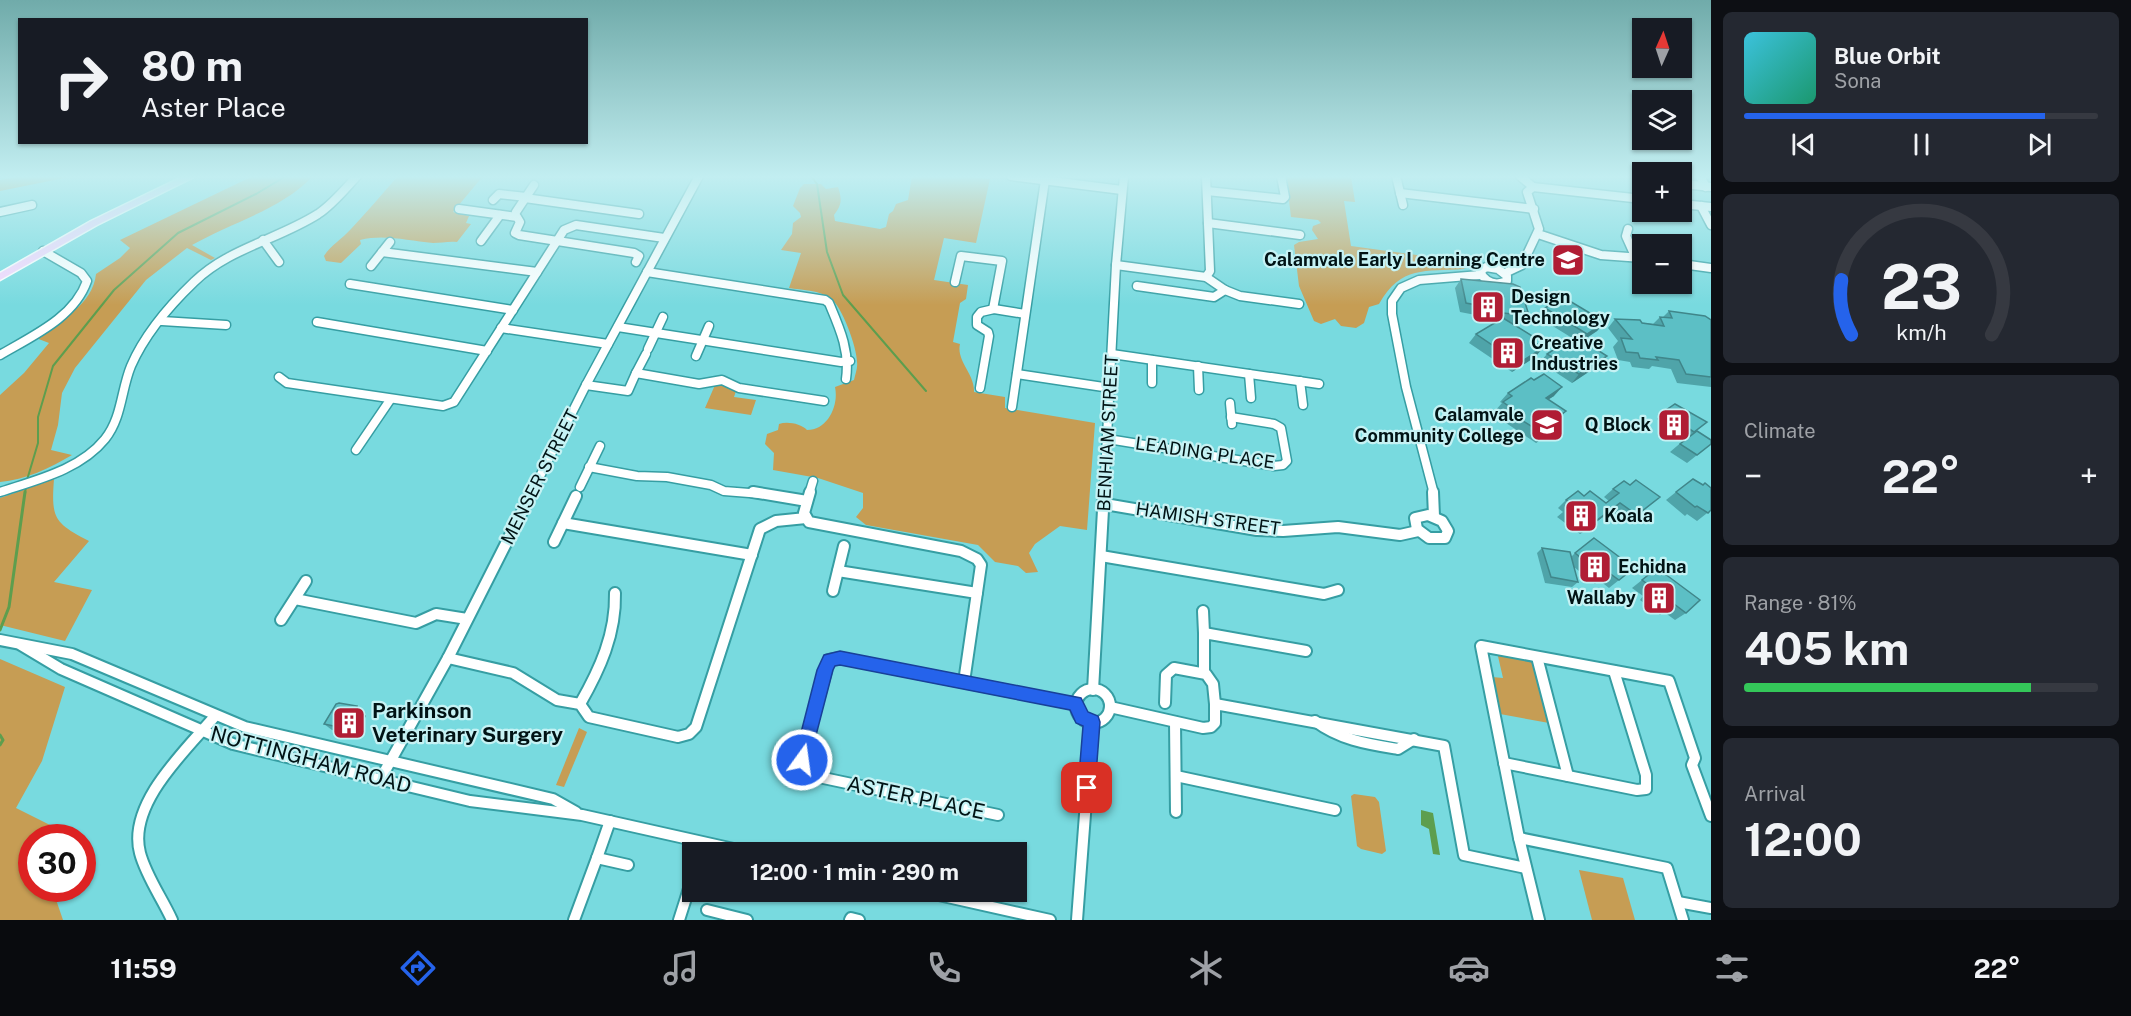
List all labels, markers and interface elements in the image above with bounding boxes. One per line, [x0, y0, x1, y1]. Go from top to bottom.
north arrow [1632, 18, 1692, 78]
map controls [1632, 18, 1692, 294]
text: 80 m [141, 41, 243, 90]
icon: right [42, 42, 120, 120]
text: Blue Orbit [1834, 43, 1941, 69]
text: Sona [1834, 69, 1881, 93]
button: layers [1632, 90, 1692, 150]
text: Aster Place [141, 91, 286, 123]
icon: previous [1787, 128, 1820, 161]
icon: pause [1905, 128, 1938, 161]
icon: next [2023, 128, 2056, 161]
button: + [1632, 162, 1692, 222]
button: − [1632, 234, 1692, 294]
school or university icon: Calamvale Early Learning Centre [1550, 242, 1586, 278]
place label: Calamvale Early Learning Centre [1264, 249, 1545, 270]
text: 23 [1880, 251, 1962, 324]
place label: Design Technology [1511, 286, 1610, 328]
building icon: Design Technology [1470, 289, 1506, 325]
text: km/h [1896, 321, 1946, 346]
place label: Creative Industries [1531, 332, 1618, 374]
building icon: Creative Industries [1490, 335, 1526, 371]
street label: BENHIAM STREET [1093, 354, 1122, 512]
place label: Calamvale Community College [1355, 404, 1524, 446]
street label: MENSER STREET [496, 405, 583, 548]
school or university icon: Calamvale Community College [1529, 407, 1565, 443]
building icon: Q Block [1656, 407, 1692, 443]
place label: Q Block [1585, 414, 1652, 435]
text: Climate [1744, 419, 1816, 443]
street label: LEADING PLACE [1134, 432, 1276, 473]
text: 22° [1882, 450, 1960, 503]
text: − [1744, 457, 1762, 495]
text: + [2080, 457, 2098, 495]
street label: HAMISH STREET [1134, 498, 1282, 539]
building icon: Koala [1563, 498, 1599, 534]
place label: Koala [1604, 505, 1653, 526]
building icon: Echidna [1577, 549, 1613, 585]
place label: Echidna [1618, 556, 1686, 577]
building icon: Wallaby [1641, 580, 1677, 616]
place label: Wallaby [1567, 587, 1636, 608]
text: Range · 81% [1744, 591, 1857, 615]
text: 405 km [1744, 622, 1909, 675]
place label: Parkinson Veterinary Surgery [372, 698, 563, 747]
building icon: Parkinson Veterinary Surgery [331, 705, 367, 741]
street label: NOTTINGHAM ROAD [208, 721, 414, 798]
position arrow [770, 728, 834, 792]
pin [1061, 762, 1112, 813]
street label: ASTER PLACE [845, 771, 988, 824]
icon: arrive [1070, 771, 1103, 804]
text: Arrival [1744, 782, 1806, 806]
text: 12:00 [1744, 813, 1862, 866]
speed limit sign: 30 [18, 824, 96, 902]
text: 12:00 · 1 min · 290 m [750, 859, 959, 885]
icon: directions [397, 947, 439, 989]
icon: music [660, 947, 702, 989]
icon: phone [923, 947, 965, 989]
icon: climate [1185, 947, 1227, 989]
icon: car [1448, 947, 1490, 989]
icon: filters [1711, 947, 1753, 989]
text: 11:59 [110, 952, 177, 984]
text: 22° [1973, 952, 2021, 984]

